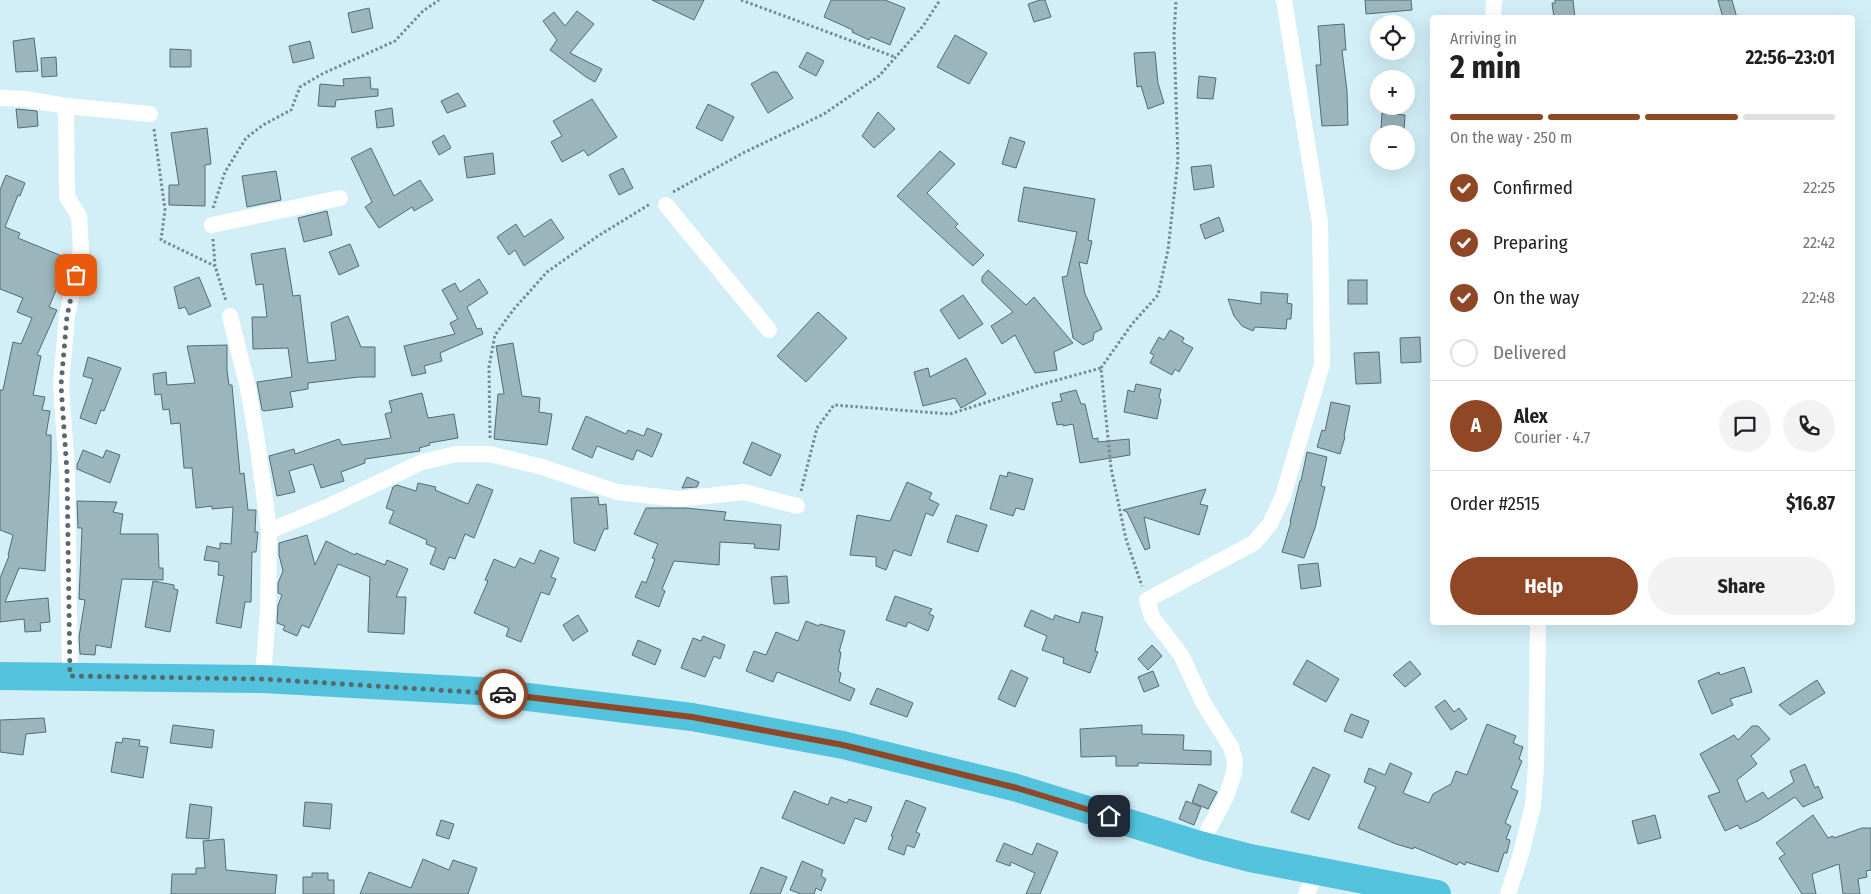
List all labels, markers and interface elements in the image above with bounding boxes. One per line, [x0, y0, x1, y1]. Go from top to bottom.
map controls [1370, 15, 1415, 170]
button: locate [1370, 15, 1415, 60]
text: Arriving in [1450, 29, 1517, 48]
text: 22:56–23:01 [1745, 46, 1835, 69]
text: 2 min [1450, 48, 1521, 86]
button: + [1370, 70, 1415, 115]
button: − [1370, 125, 1415, 170]
text: On the way · 250 m [1450, 128, 1572, 147]
icon: check [1450, 174, 1478, 202]
text: Confirmed [1493, 176, 1573, 199]
text: 22:25 [1803, 178, 1835, 197]
icon: check [1450, 229, 1478, 257]
text: Preparing [1493, 231, 1568, 254]
text: 22:42 [1803, 233, 1835, 252]
pin [55, 254, 97, 296]
icon: bag [62, 261, 90, 289]
icon: check [1450, 284, 1478, 312]
text: On the way [1493, 286, 1579, 309]
text: 22:48 [1802, 288, 1835, 307]
text: Delivered [1493, 341, 1567, 364]
button: chat [1719, 400, 1771, 452]
button: phone [1783, 400, 1835, 452]
text: Alex [1514, 405, 1548, 428]
text: A [1471, 414, 1481, 437]
text: Courier · 4.7 [1514, 428, 1590, 447]
text: Order #2515 [1450, 492, 1540, 515]
text: $16.87 [1786, 492, 1835, 515]
button: Help [1450, 557, 1638, 615]
button: Share [1648, 557, 1835, 615]
courier [478, 669, 528, 719]
icon: car [489, 680, 517, 708]
pin [1088, 795, 1130, 837]
icon: home [1095, 802, 1123, 830]

